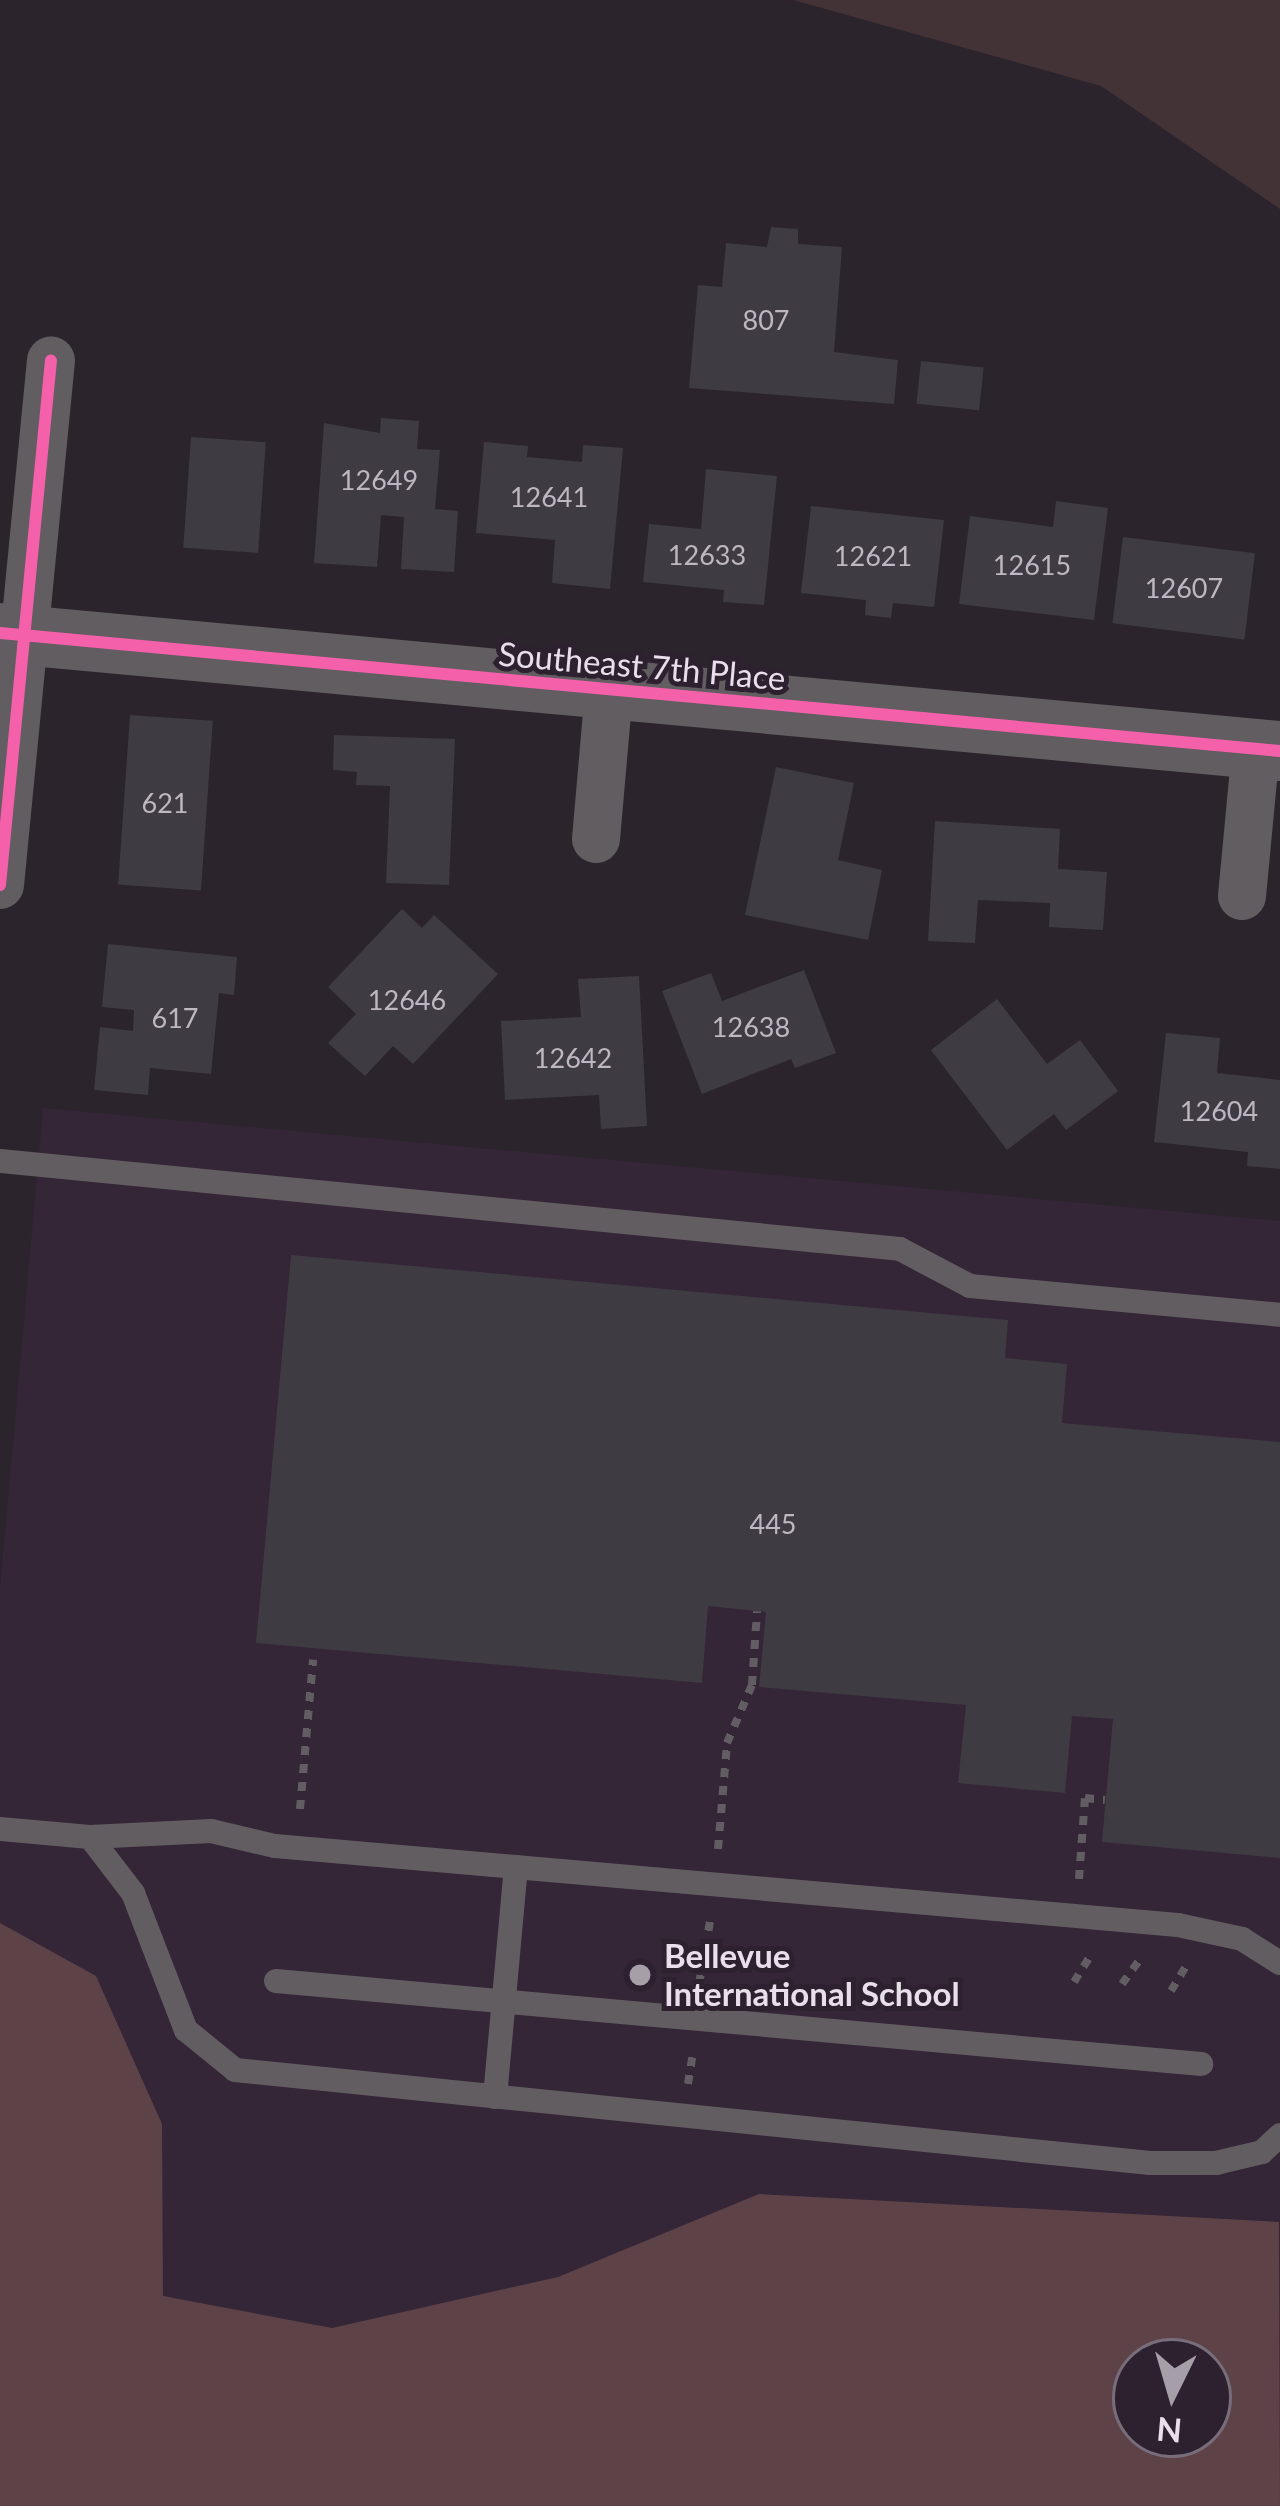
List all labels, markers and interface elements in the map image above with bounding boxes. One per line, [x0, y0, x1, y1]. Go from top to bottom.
house number: 807 [743, 304, 789, 336]
house number: 12649 [340, 464, 418, 496]
house number: 12641 [510, 481, 588, 513]
house number: 12633 [668, 539, 746, 571]
house number: 12621 [834, 540, 912, 572]
house number: 12615 [993, 549, 1071, 581]
house number: 12607 [1145, 572, 1223, 604]
street label: Southeast 7th Place [497, 634, 787, 698]
house number: 621 [142, 787, 188, 819]
house number: 12646 [368, 984, 446, 1016]
house number: 617 [152, 1002, 198, 1034]
house number: 12638 [712, 1011, 790, 1043]
house number: 12642 [534, 1042, 612, 1074]
house number: 12604 [1180, 1095, 1258, 1127]
house number: 445 [750, 1508, 796, 1540]
place label: Bellevue International School [664, 1936, 960, 2014]
marker: Bellevue International School [627, 1962, 653, 1988]
north arrow [1112, 2338, 1232, 2458]
text: N [1155, 2410, 1184, 2452]

